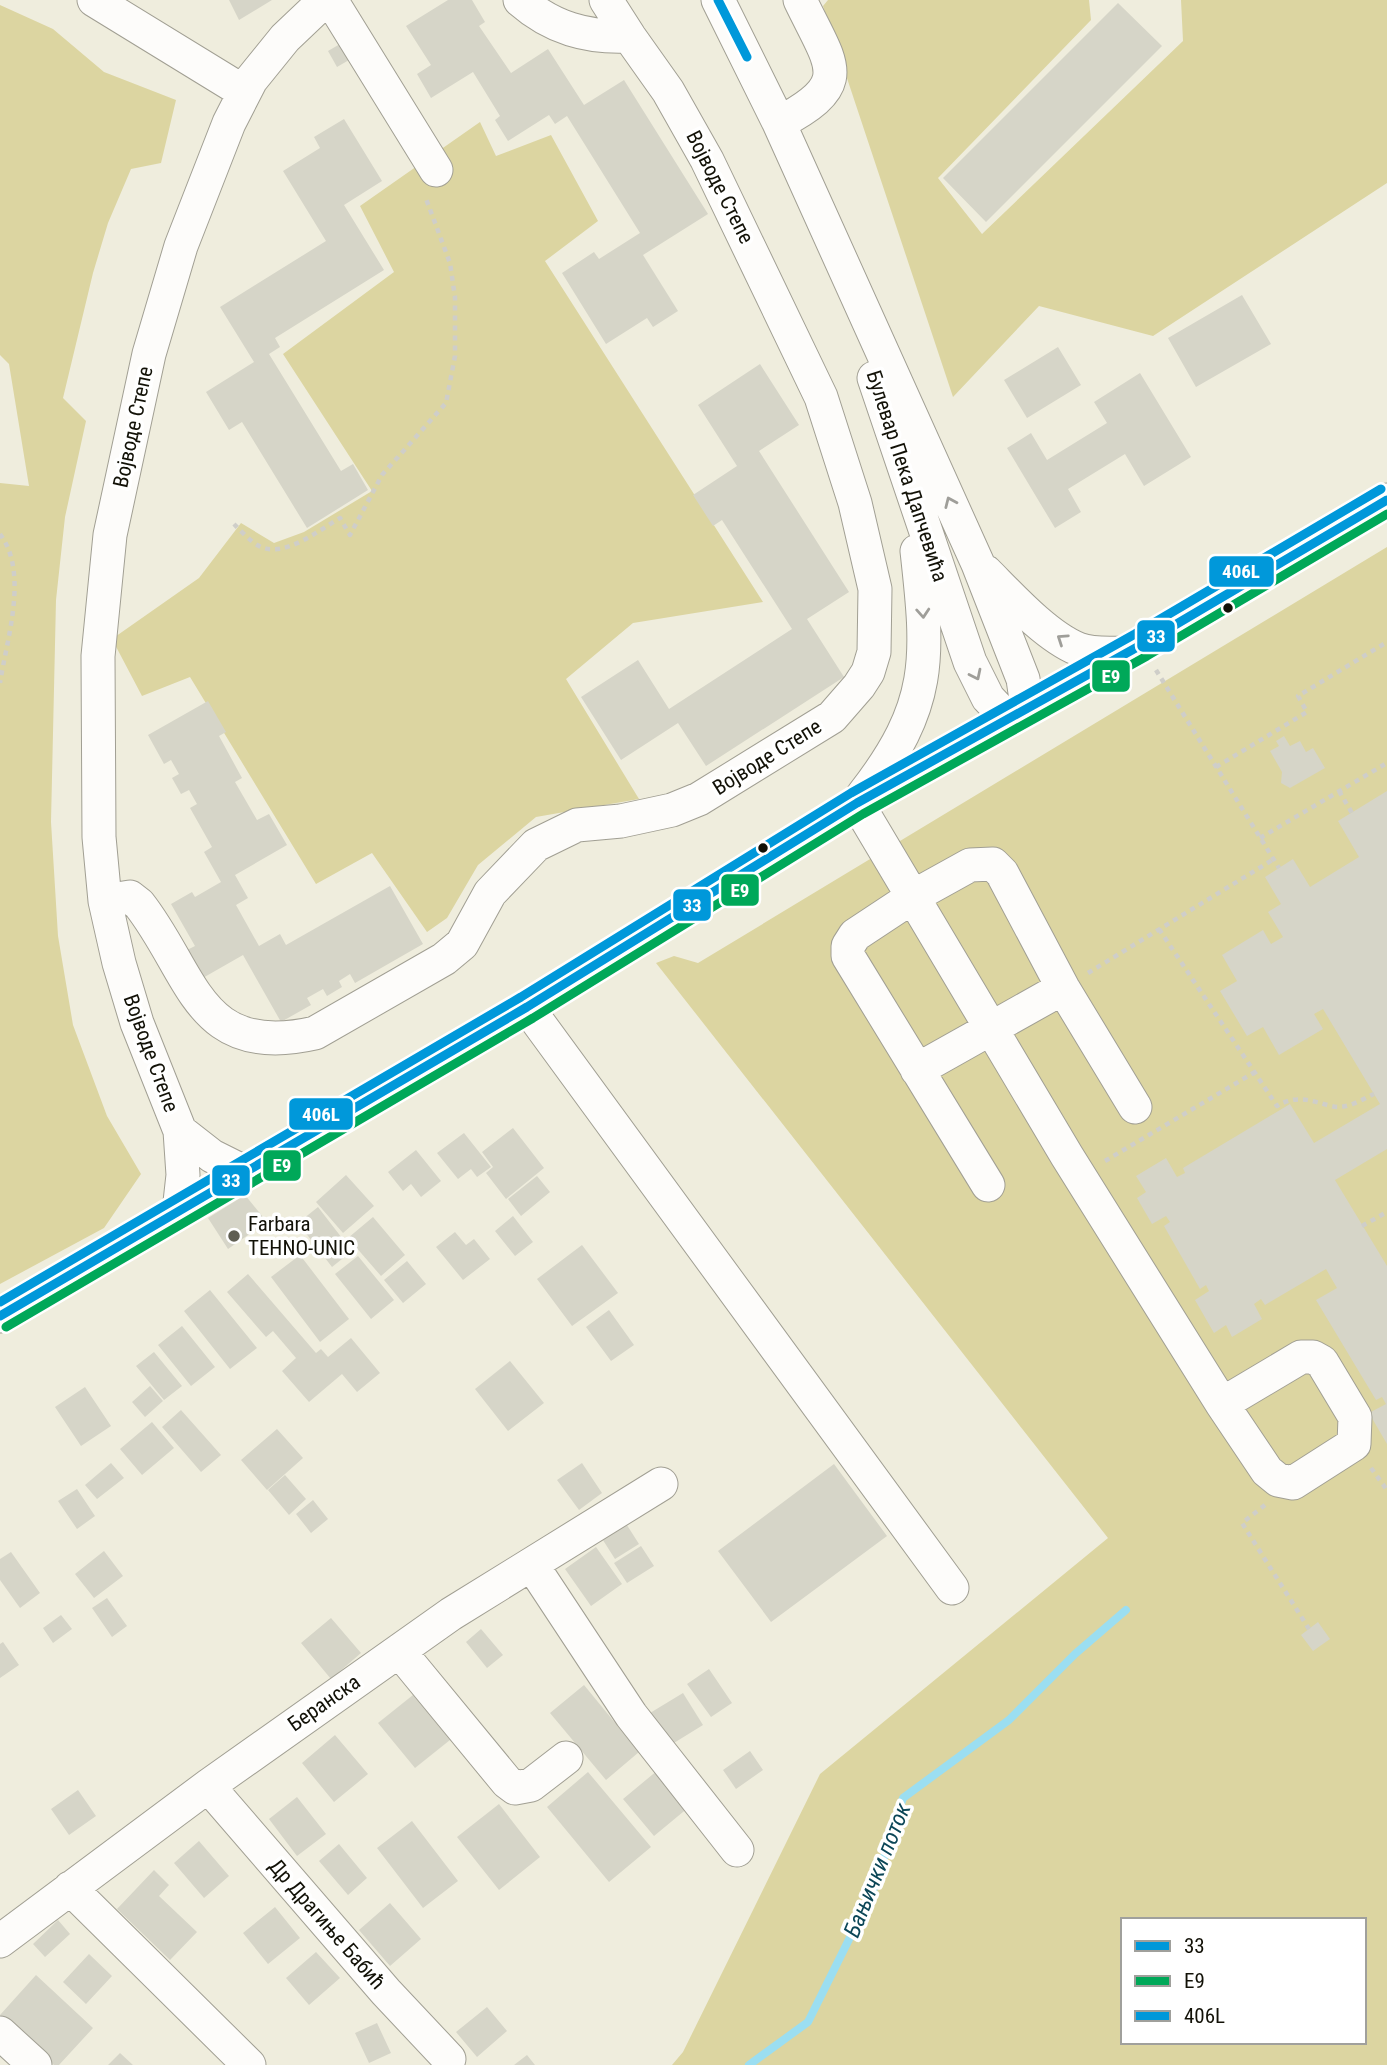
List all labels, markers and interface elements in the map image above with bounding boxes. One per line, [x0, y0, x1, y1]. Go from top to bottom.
street label: Војводе Степе [681, 127, 759, 248]
street label: Војводе Степе [108, 364, 158, 490]
street label: Булевар Пека Дапчевића [862, 367, 952, 585]
one-way arrow [944, 497, 958, 509]
line badge: 406L [1208, 555, 1275, 588]
text: 406L [1222, 560, 1260, 583]
unlabelled marker [1221, 601, 1235, 615]
one-way arrow [915, 607, 930, 618]
line badge: 33 [1136, 619, 1176, 653]
text: 33 [1146, 625, 1166, 648]
one-way arrow [1057, 634, 1070, 647]
line badge: E9 [1091, 659, 1131, 693]
text: E9 [1102, 665, 1120, 688]
one-way arrow [968, 668, 982, 680]
street label: Војводе Степе [708, 714, 826, 800]
unlabelled marker [756, 841, 770, 855]
line badge: E9 [720, 873, 760, 907]
text: E9 [731, 879, 749, 902]
line badge: 33 [672, 888, 712, 922]
text: 33 [682, 894, 702, 917]
street label: Војводе Степе [119, 991, 183, 1115]
line badge: 406L [288, 1097, 354, 1131]
text: 406L [302, 1103, 340, 1126]
line badge: E9 [262, 1149, 302, 1182]
text: E9 [273, 1154, 291, 1177]
line badge: 33 [211, 1164, 251, 1197]
text: 33 [221, 1169, 241, 1192]
place label: Farbara TEHNO-UNIC [248, 1212, 355, 1260]
marker: Farbara TEHNO-UNIC [226, 1228, 242, 1244]
street label: Беранска [283, 1670, 365, 1736]
water label: Бањички поток [838, 1798, 917, 1941]
street label: Др Драгиње Бабић [264, 1854, 390, 1994]
legend [1121, 1918, 1366, 2044]
text: 33 [1184, 1934, 1205, 1958]
text: E9 [1184, 1969, 1205, 1993]
text: 406L [1184, 2004, 1225, 2028]

